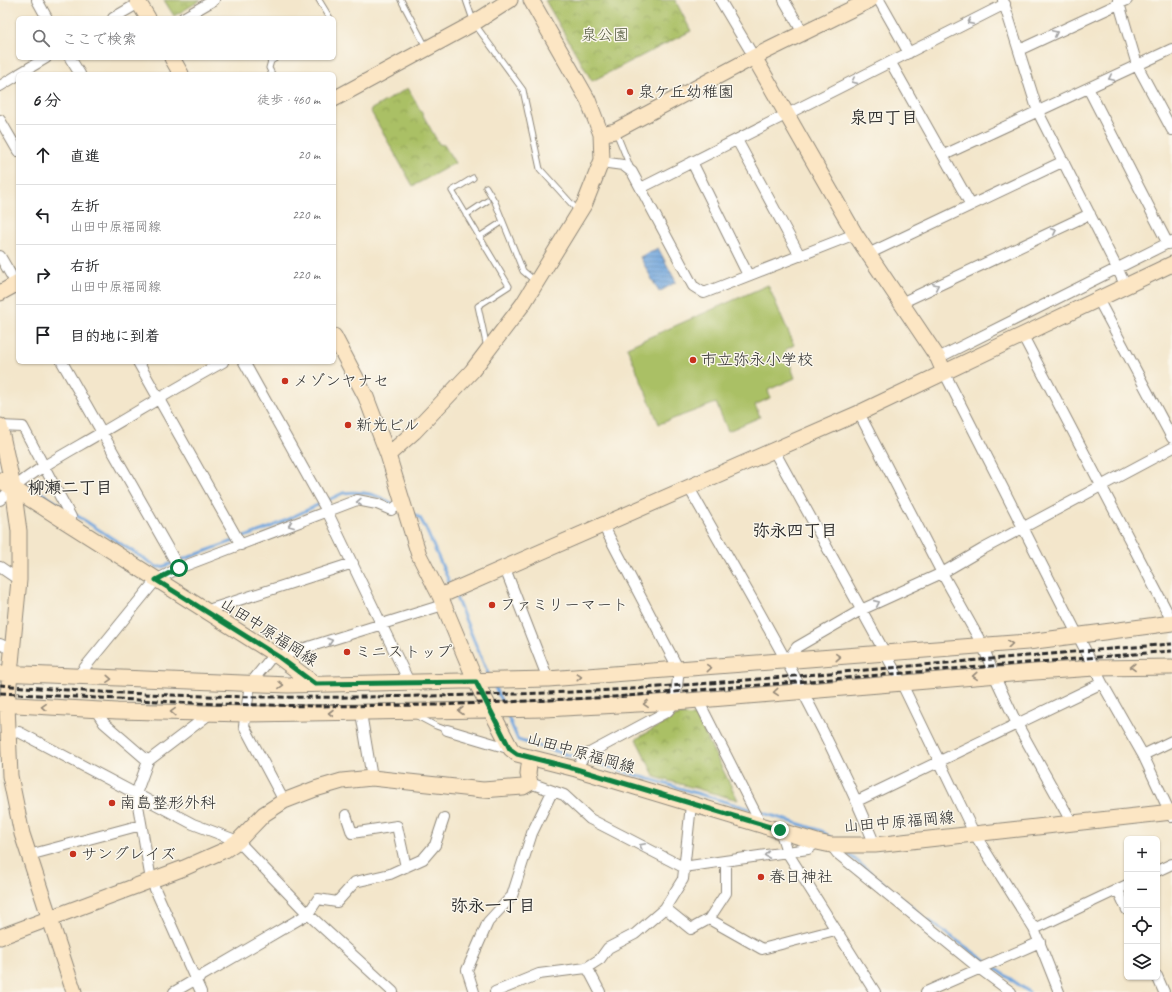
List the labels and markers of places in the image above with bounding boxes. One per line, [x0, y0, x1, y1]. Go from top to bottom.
place label: 泉ケ丘幼稚園 [638, 82, 734, 102]
marker: 泉ケ丘幼稚園 [625, 87, 635, 97]
place label: 市立弥永小学校 [701, 350, 813, 370]
marker: 市立弥永小学校 [688, 355, 698, 365]
place label: メゾンヤナセ [293, 371, 389, 391]
marker: メゾンヤナセ [280, 376, 290, 386]
place label: 新光ビル [356, 415, 420, 435]
marker: 新光ビル [343, 420, 353, 430]
place label: ファミリーマート [500, 595, 628, 615]
marker: ファミリーマート [487, 600, 497, 610]
place label: ミニストップ [355, 642, 453, 662]
marker: ミニストップ [342, 647, 352, 657]
place label: 南島整形外科 [120, 793, 216, 813]
marker: 南島整形外科 [107, 798, 117, 808]
place label: サングレイズ [81, 844, 176, 864]
marker: サングレイズ [68, 849, 78, 859]
place label: 春日神社 [769, 867, 833, 887]
marker: 春日神社 [756, 872, 766, 882]

